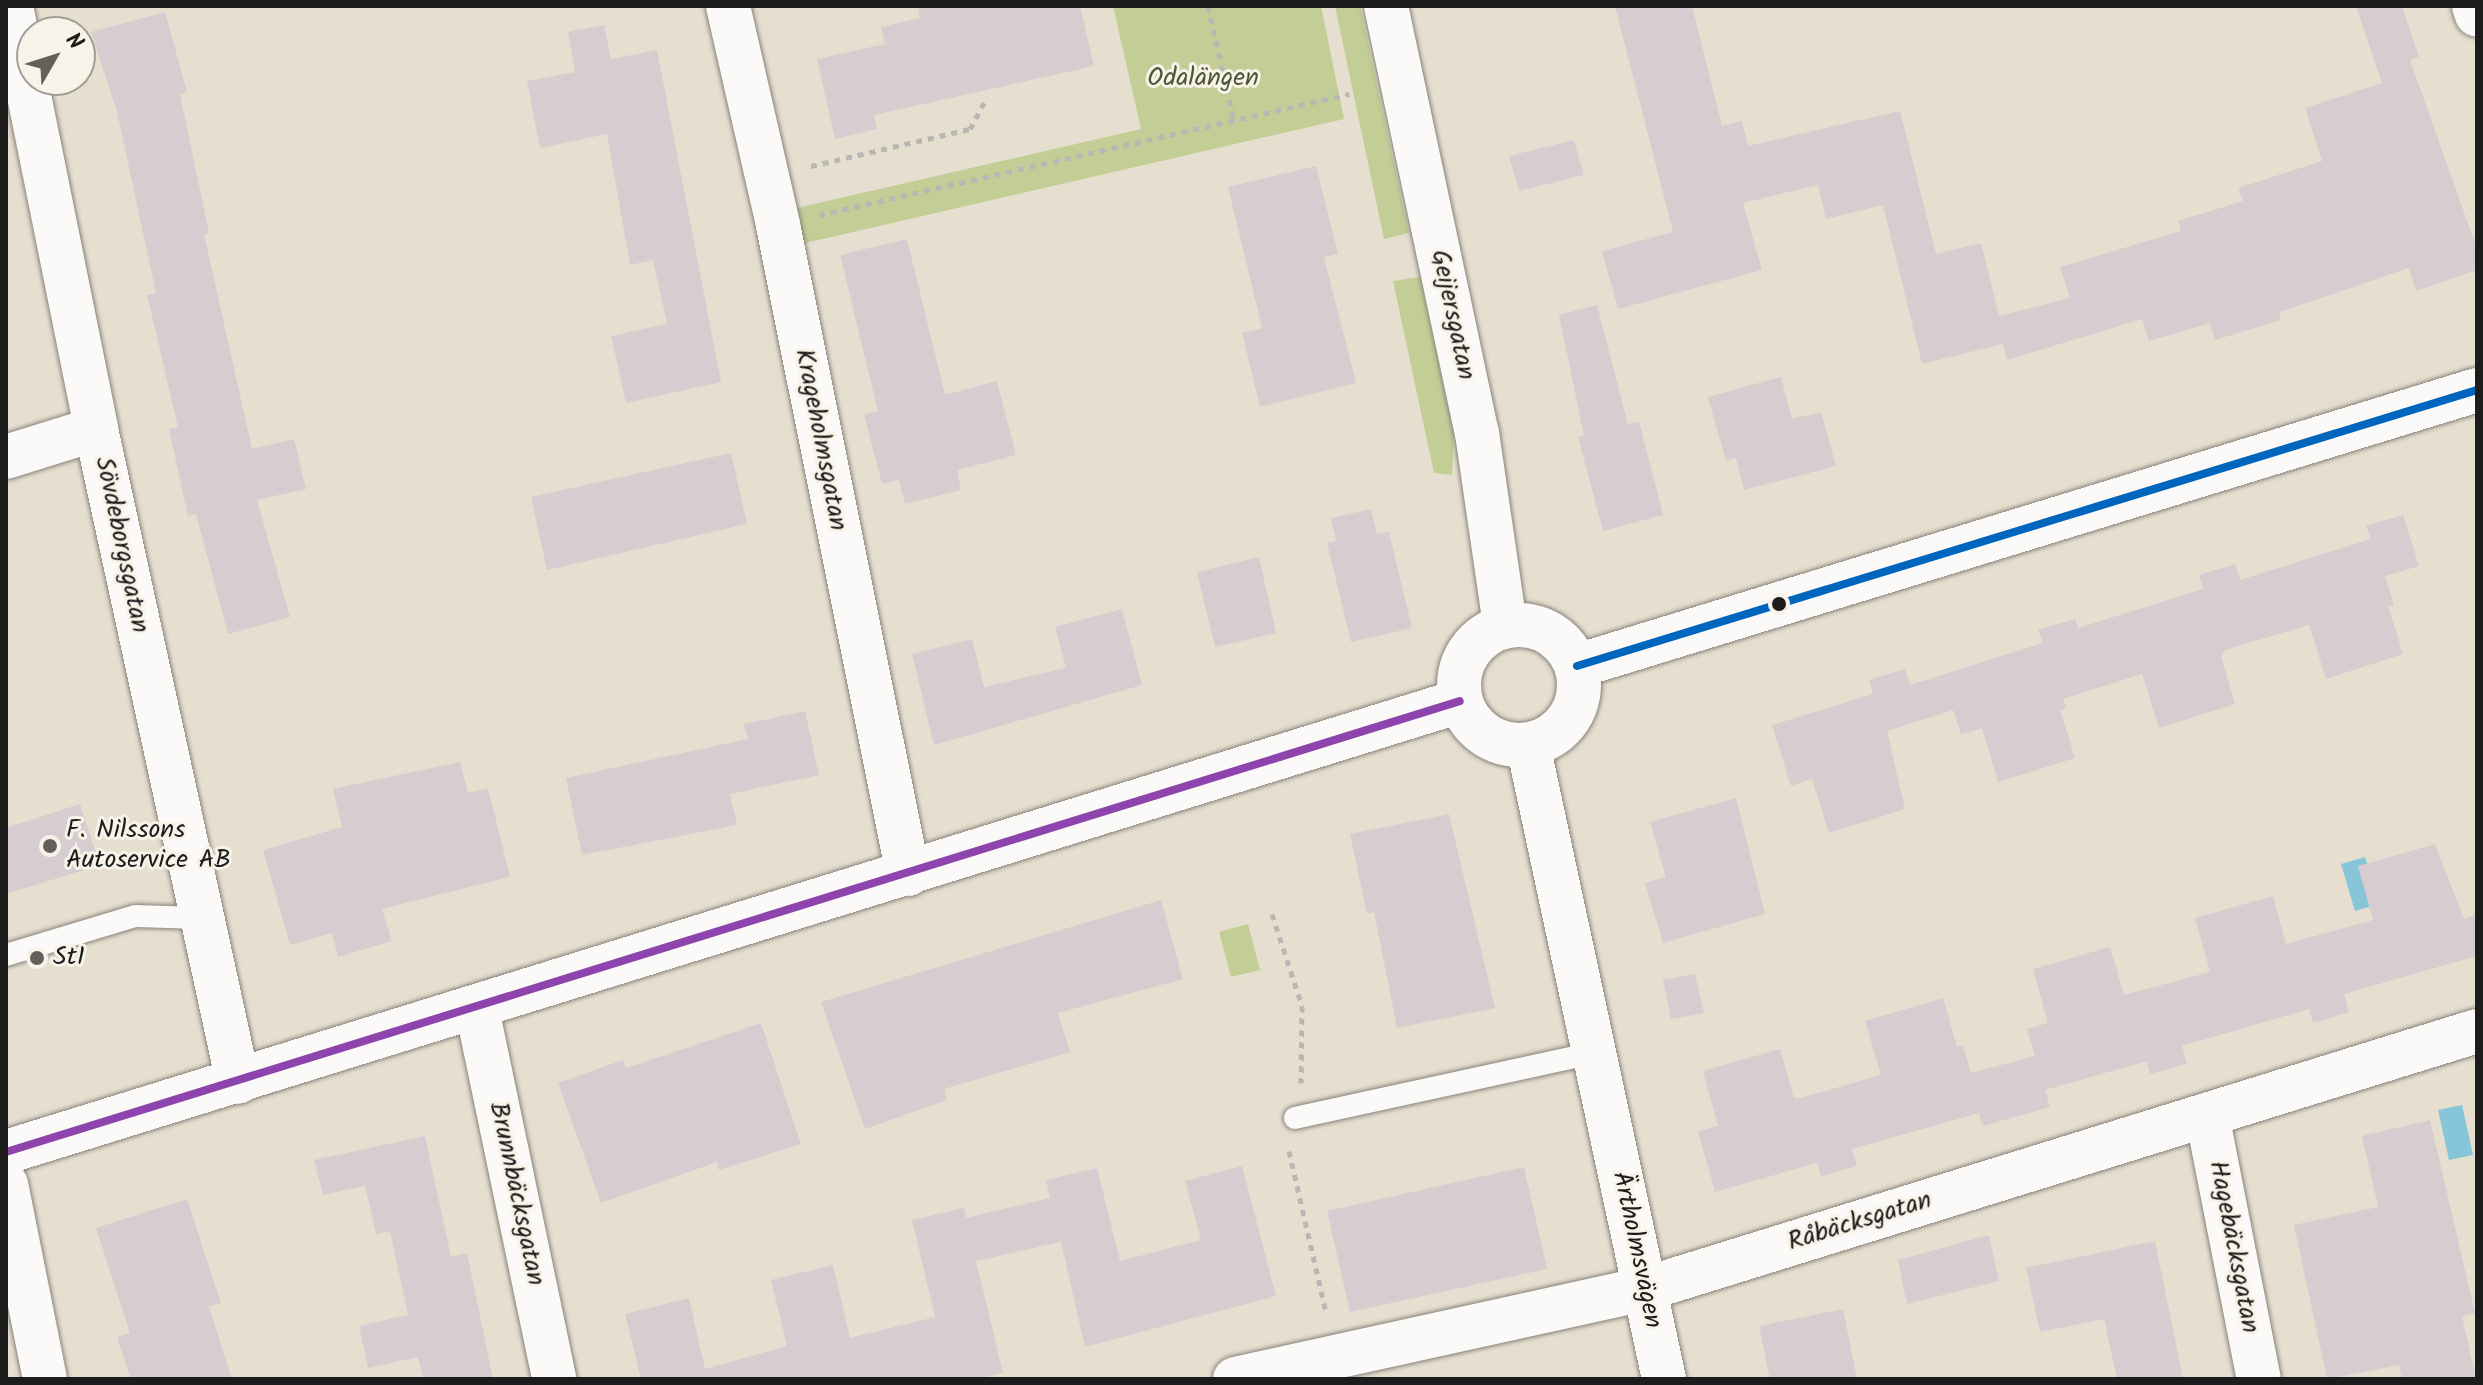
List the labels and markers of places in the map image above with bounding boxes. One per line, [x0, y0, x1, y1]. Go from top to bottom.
unlabelled marker [1771, 596, 1787, 612]
place label: F. Nilssons Autoservice AB [66, 815, 231, 876]
marker: F. Nilssons Autoservice AB [41, 837, 59, 855]
place label: St1 [53, 942, 85, 974]
marker: St1 [28, 949, 46, 967]

